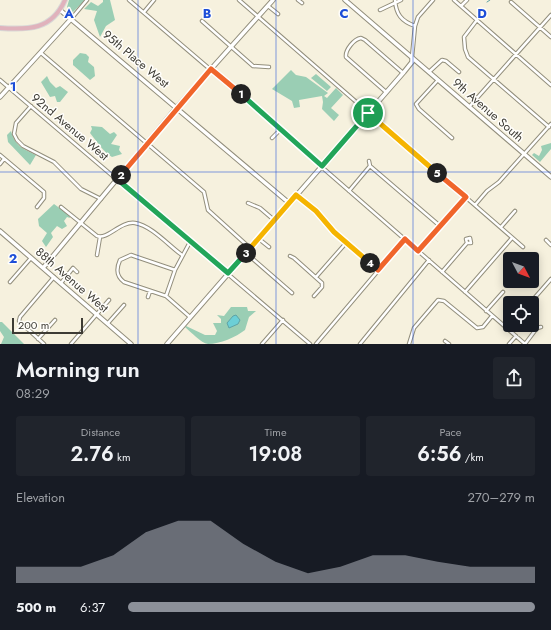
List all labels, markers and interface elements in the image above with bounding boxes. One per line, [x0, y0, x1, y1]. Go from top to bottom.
text: A [63, 4, 74, 23]
text: B [203, 4, 212, 23]
text: C [339, 4, 349, 23]
text: D [477, 4, 487, 23]
street label: 95th Place West [99, 26, 173, 92]
street label: 9th Avenue South [448, 74, 528, 146]
text: 1 [10, 77, 16, 96]
pin: 1 [231, 84, 251, 104]
text: 1 [238, 86, 244, 102]
street label: 92nd Avenue West [27, 89, 113, 165]
pin [351, 96, 385, 130]
icon: arrive [357, 102, 379, 124]
pin: 5 [427, 163, 447, 183]
pin: 2 [111, 165, 131, 185]
text: 5 [433, 165, 441, 181]
text: 2 [117, 167, 125, 183]
street label: 88th Avenue West [31, 243, 113, 317]
pin: 3 [236, 243, 256, 263]
text: 3 [243, 245, 249, 261]
text: 2 [9, 249, 17, 268]
north arrow [503, 252, 539, 288]
map controls [503, 252, 539, 332]
pin: 4 [360, 253, 380, 273]
text: 4 [366, 255, 374, 271]
button: locate [503, 296, 539, 332]
scale bar [12, 316, 83, 335]
text: 200 m [18, 317, 49, 333]
text: Morning run [16, 353, 140, 385]
button: share [493, 357, 535, 399]
text: 08:29 [16, 384, 50, 403]
text: Distance [81, 424, 120, 440]
text: Time [264, 424, 287, 440]
text: Pace [440, 424, 461, 440]
text: 2.76 [71, 440, 114, 469]
text: 19:08 [249, 440, 302, 469]
text: 6:56 [417, 440, 461, 469]
text: km [114, 449, 131, 465]
text: /km [461, 449, 484, 465]
text: Elevation [16, 488, 65, 507]
text: 270–279 m [468, 488, 535, 507]
text: 500 m [16, 598, 56, 617]
text: 6:37 [80, 598, 105, 617]

